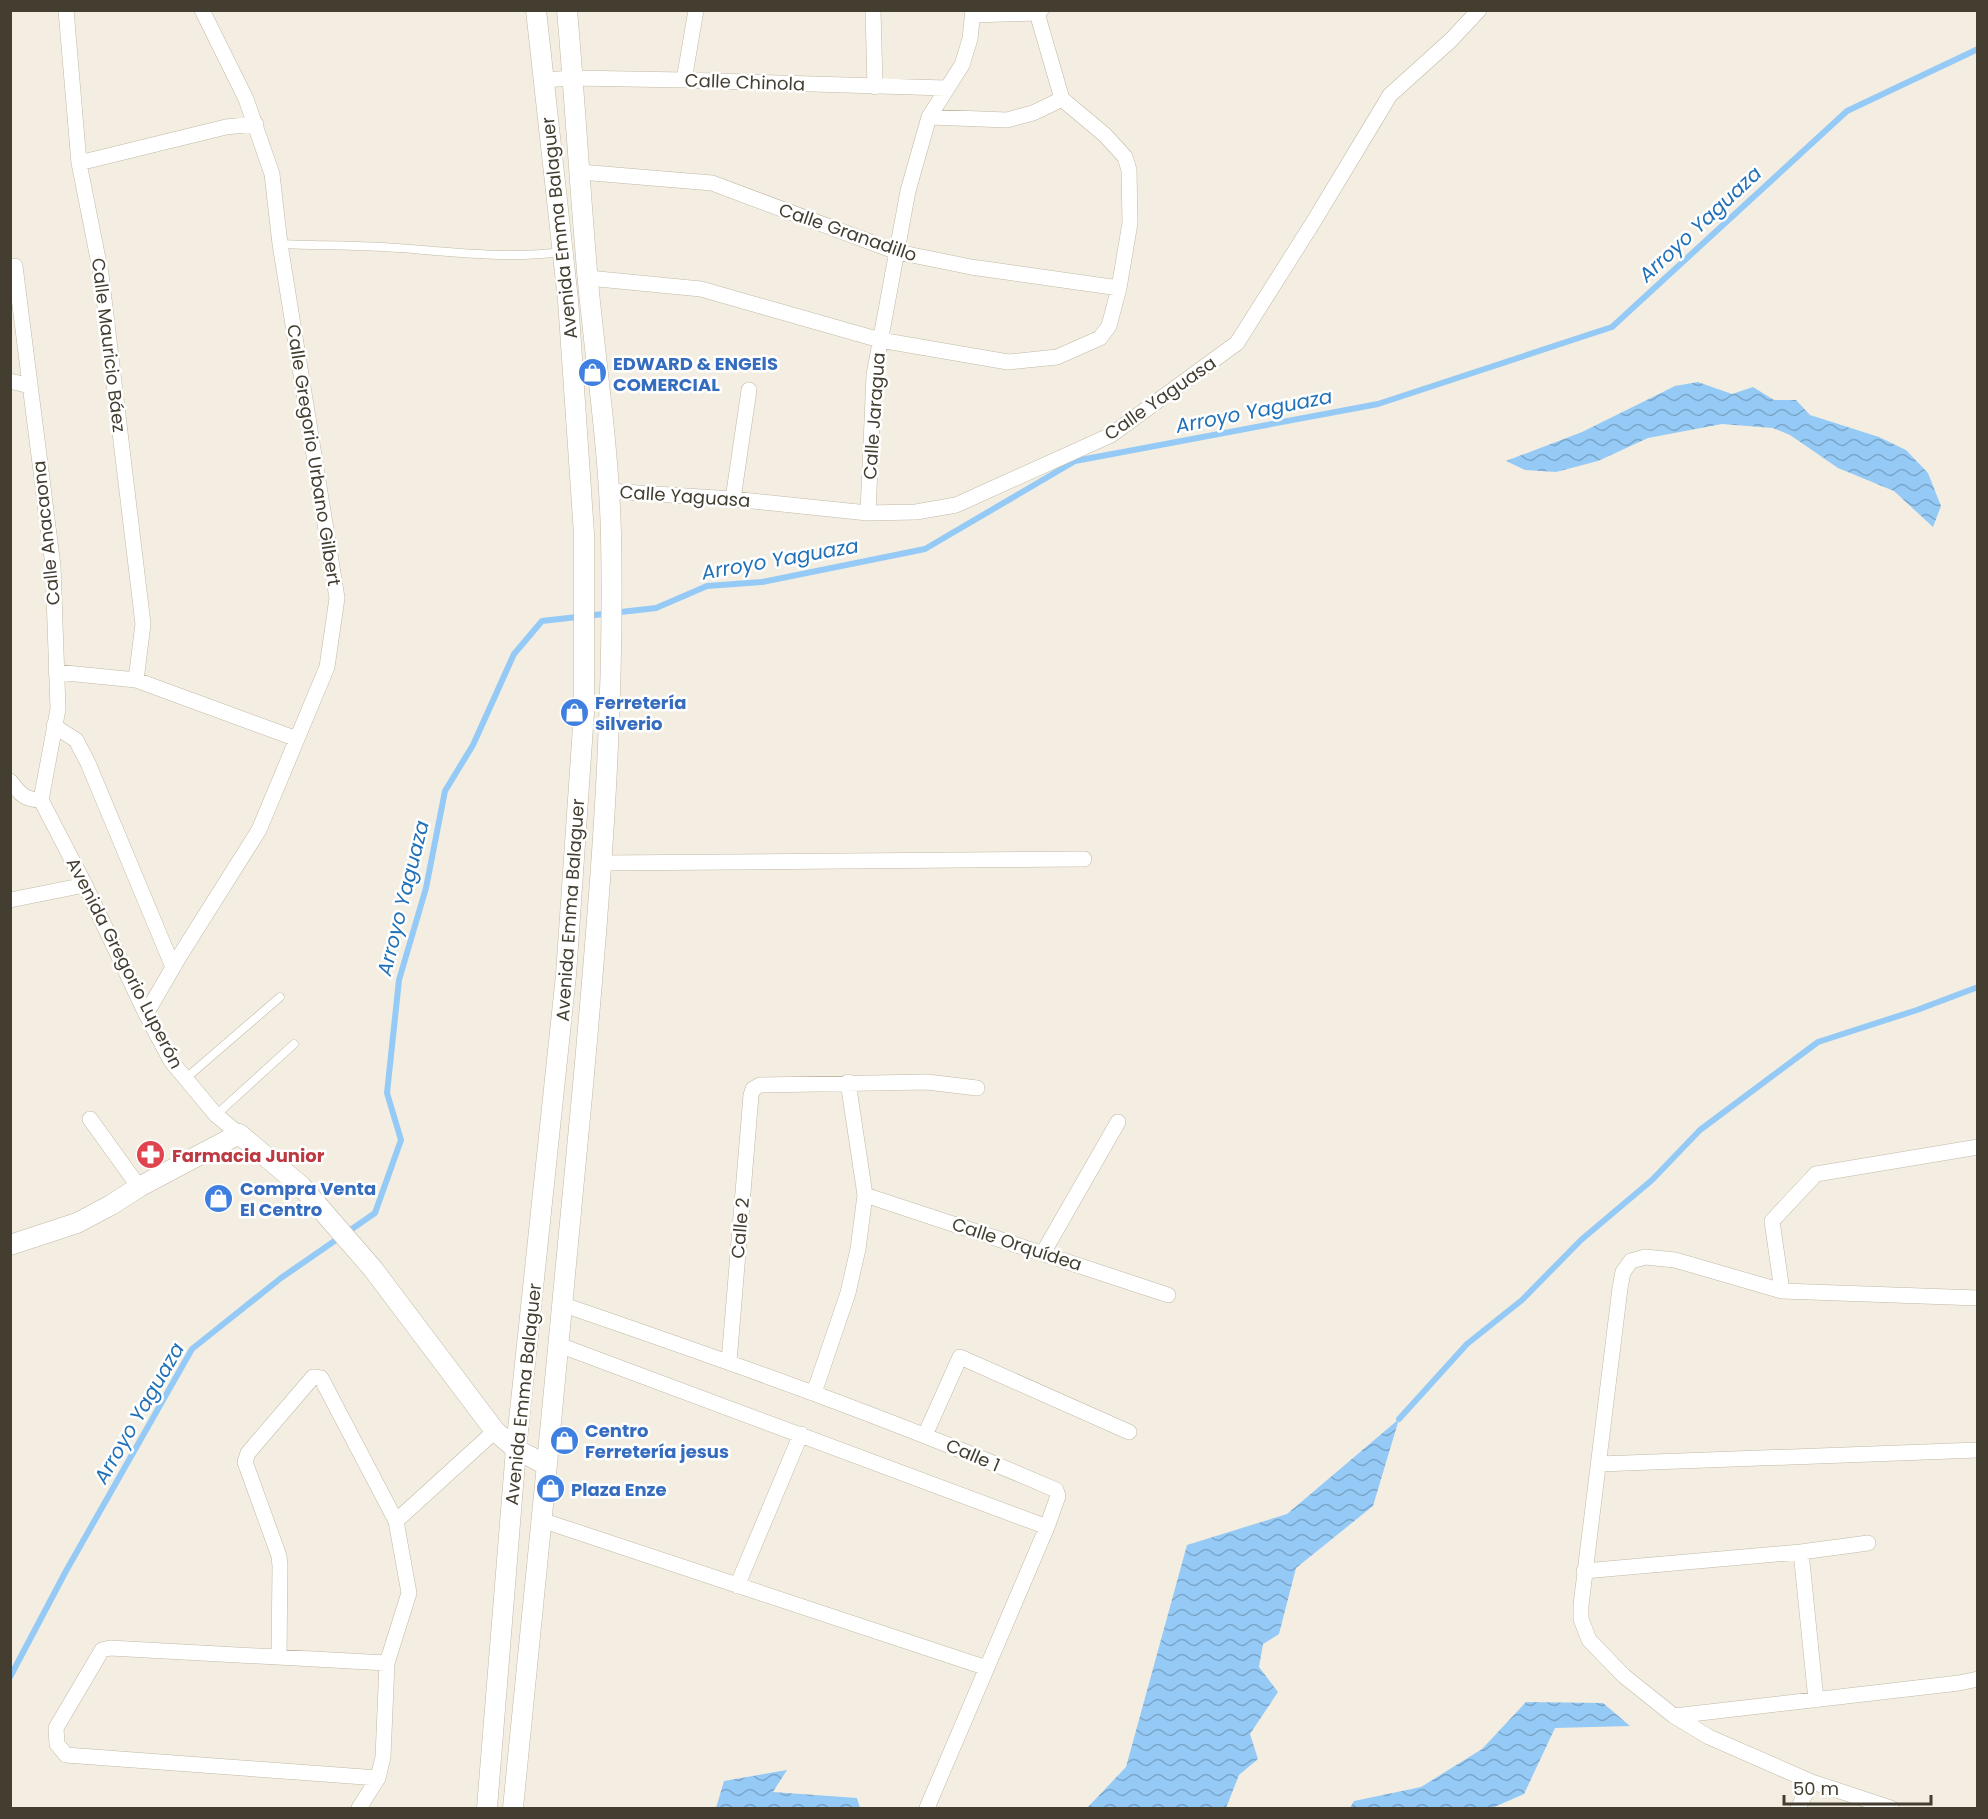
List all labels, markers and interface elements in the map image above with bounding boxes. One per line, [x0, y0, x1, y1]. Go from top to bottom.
street label: Calle Chinola [684, 67, 806, 97]
street label: Avenida Emma Balaguer [535, 115, 583, 340]
water label: Arroyo Yaguaza [1632, 160, 1768, 289]
street label: Calle Granadillo [776, 197, 920, 267]
street label: Calle Mauricio Báez [86, 256, 132, 434]
street label: Calle Gregorio Urbano Gilbert [281, 322, 347, 588]
street label: Calle Yaguasa [1099, 350, 1221, 446]
place label: EDWARD & ENGElS COMERCIAL [613, 351, 778, 397]
street label: Calle Jaragua [857, 352, 891, 480]
shop icon: EDWARD & ENGElS COMERCIAL [576, 357, 608, 389]
water label: Arroyo Yaguaza [1172, 382, 1335, 440]
street label: Calle Anacaona [26, 460, 66, 606]
street label: Calle Yaguasa [619, 479, 751, 513]
water label: Arroyo Yaguaza [698, 531, 861, 587]
place label: Ferretería silverio [595, 690, 687, 736]
shop icon: Ferretería silverio [558, 696, 590, 728]
street label: Avenida Emma Balaguer [550, 798, 590, 1022]
water label: Arroyo Yaguaza [370, 818, 436, 979]
street label: Avenida Gregorio Luperón [61, 853, 189, 1073]
pharmacy icon: Farmacia Junior [135, 1139, 167, 1171]
place label: Farmacia Junior [172, 1143, 325, 1168]
place label: Compra Venta El Centro [240, 1176, 376, 1222]
shop icon: Compra Venta El Centro [203, 1182, 235, 1214]
street label: Calle 2 [725, 1196, 755, 1260]
street label: Calle Orquídea [949, 1211, 1085, 1277]
street label: Avenida Emma Balaguer [499, 1281, 547, 1506]
water label: Arroyo Yaguaza [87, 1337, 191, 1490]
place label: Centro Ferretería jesus [585, 1418, 729, 1464]
shop icon: Centro Ferretería jesus [548, 1424, 580, 1456]
street label: Calle 1 [942, 1432, 1004, 1478]
shop icon: Plaza Enze [534, 1473, 566, 1505]
place label: Plaza Enze [571, 1477, 667, 1502]
scale bar [1784, 1768, 1931, 1806]
text: 50 m [1793, 1776, 1839, 1801]

